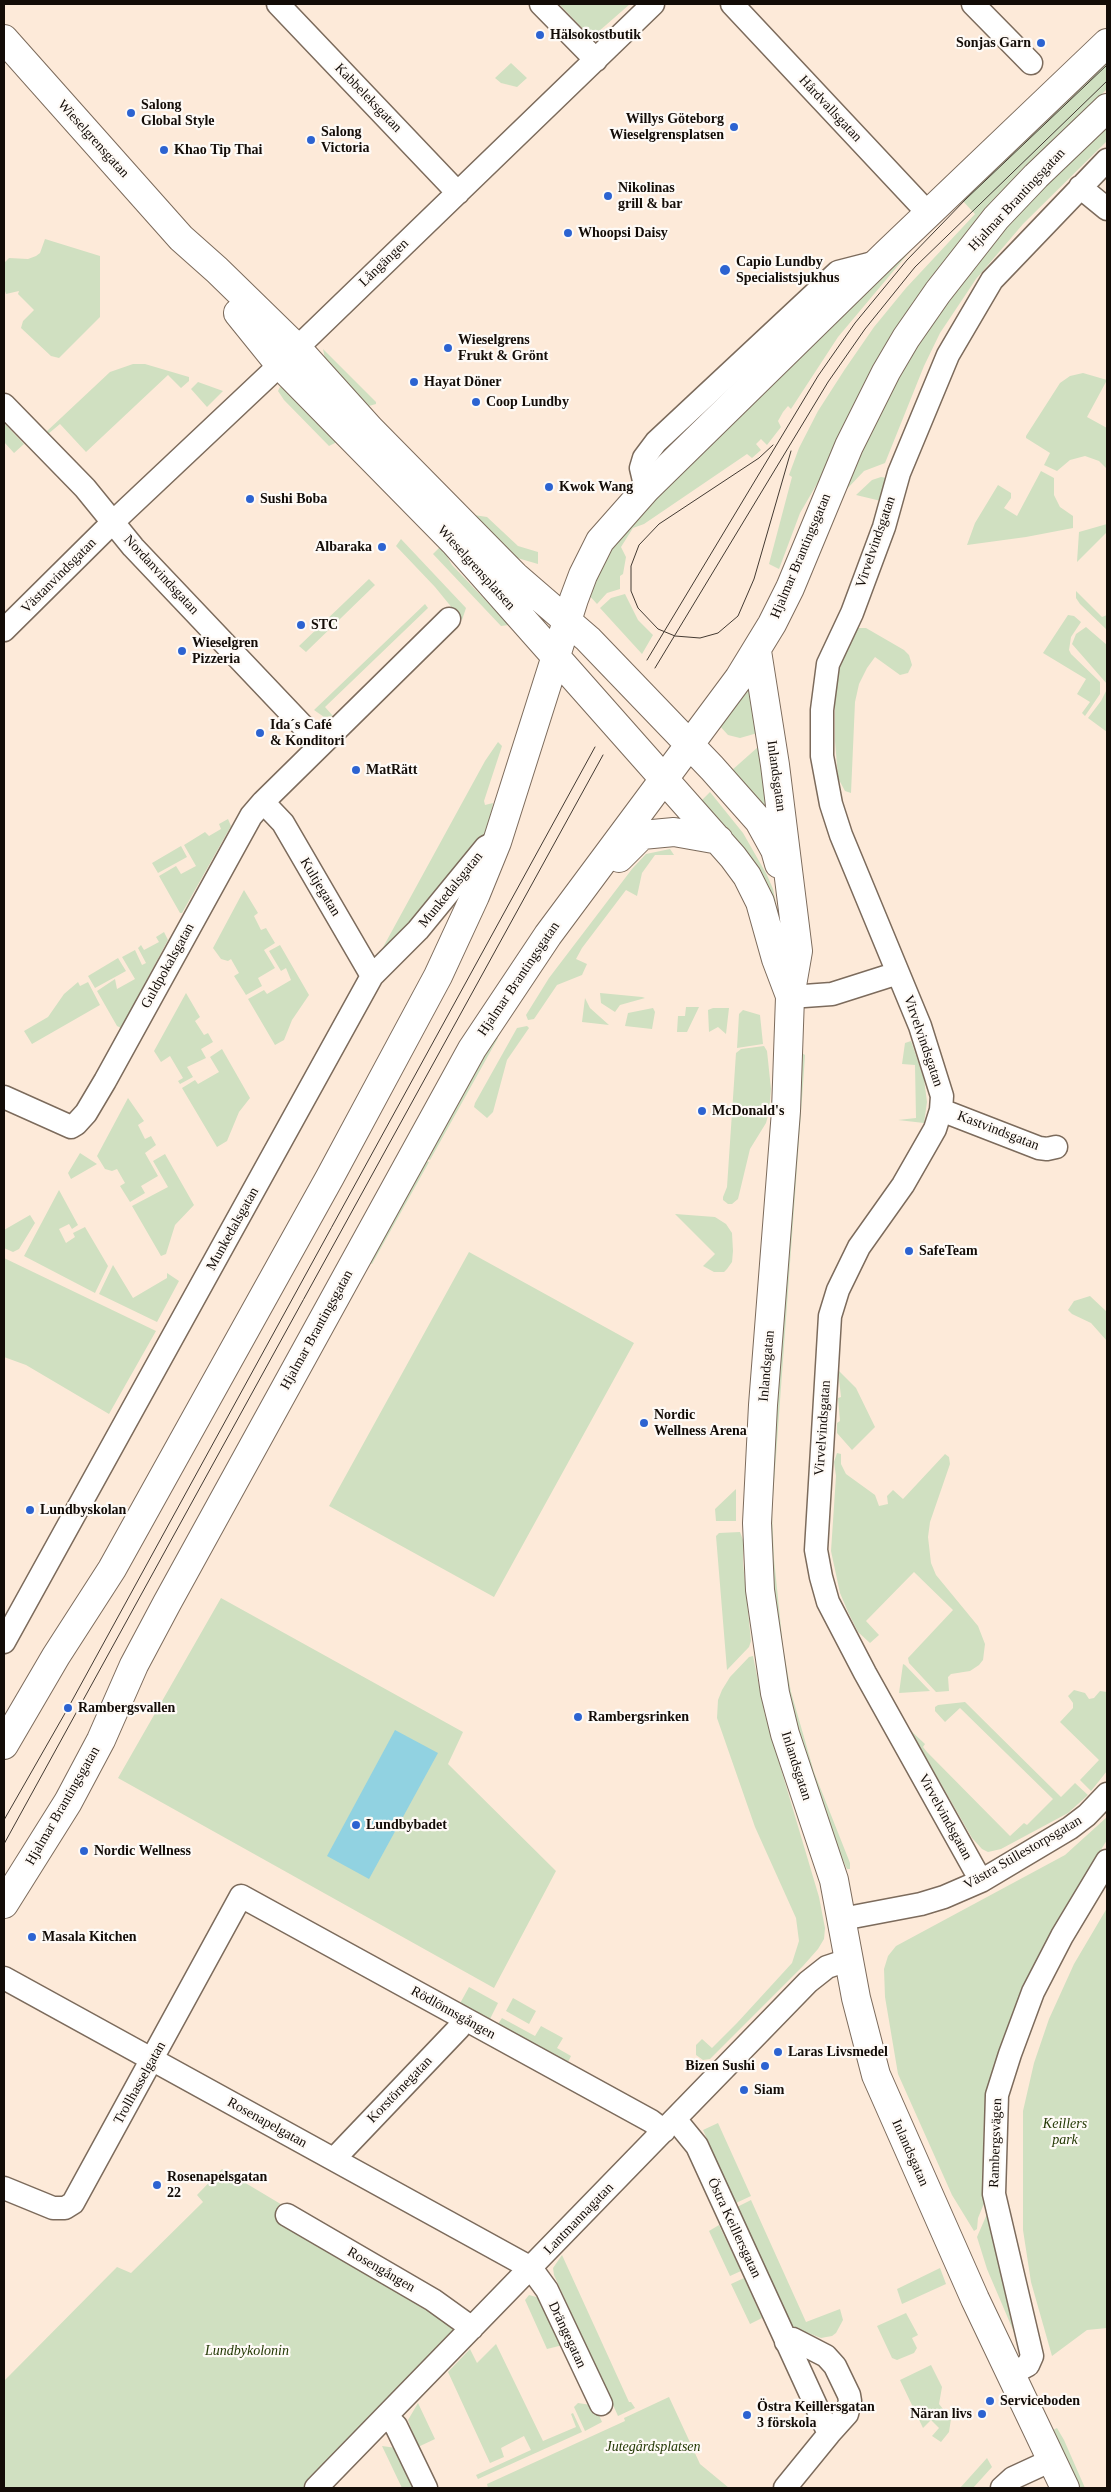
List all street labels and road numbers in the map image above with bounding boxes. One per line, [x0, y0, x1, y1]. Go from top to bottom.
street label: Kabbeleksgatan [331, 60, 405, 136]
street label: Hårdvallsgatan [795, 72, 865, 146]
street label: Wieselgrensgatan [54, 97, 132, 181]
street label: Hjalmar Brantingsgatan [965, 145, 1069, 255]
street label: Långängen [356, 235, 412, 291]
street label: Hjalmar Brantingsgatan [767, 491, 835, 621]
street label: Virvelvindsgatan [852, 494, 900, 590]
street label: Wieselgrensplatsen [434, 522, 518, 614]
street label: Nordanvindsgatan [120, 532, 202, 618]
street label: Västanvindsgatan [18, 535, 100, 617]
street label: Inlandsgatan [763, 739, 789, 813]
street label: Munkedalsgatan [415, 849, 487, 931]
street label: Kultjegatan [296, 855, 344, 919]
street label: Hjalmar Brantingsgatan [475, 919, 563, 1039]
street label: Guldpokalsgatan [138, 920, 198, 1012]
street label: Virvelvindsgatan [899, 993, 947, 1089]
street label: Kastvindsgatan [955, 1108, 1041, 1154]
street label: Munkedalsgatan [203, 1184, 263, 1274]
street label: Hjalmar Brantingsgatan [277, 1267, 357, 1393]
street label: Inlandsgatan [756, 1330, 778, 1402]
street label: Virvelvindsgatan [811, 1380, 835, 1476]
street label: Inlandsgatan [777, 1729, 815, 1803]
street label: Hjalmar Brantingsgatan [22, 1744, 104, 1868]
street label: Virvelvindsgatan [914, 1771, 976, 1863]
street label: Västra Stillestorpsgatan [961, 1812, 1085, 1894]
street label: Rödlönnsgången [408, 1983, 498, 2043]
street label: Trollhasselgatan [110, 2039, 170, 2127]
street label: Korstörnegatan [364, 2053, 436, 2127]
street label: Rosenapelgatan [224, 2094, 310, 2152]
street label: Rambergsvägen [986, 2098, 1006, 2188]
street label: Inlandsgatan [888, 2117, 932, 2189]
street label: Östra Keillersgatan [703, 2175, 765, 2281]
street label: Lantmannagatan [541, 2180, 617, 2258]
street label: Rosengången [344, 2244, 418, 2296]
street label: Drängegatan [544, 2299, 590, 2371]

